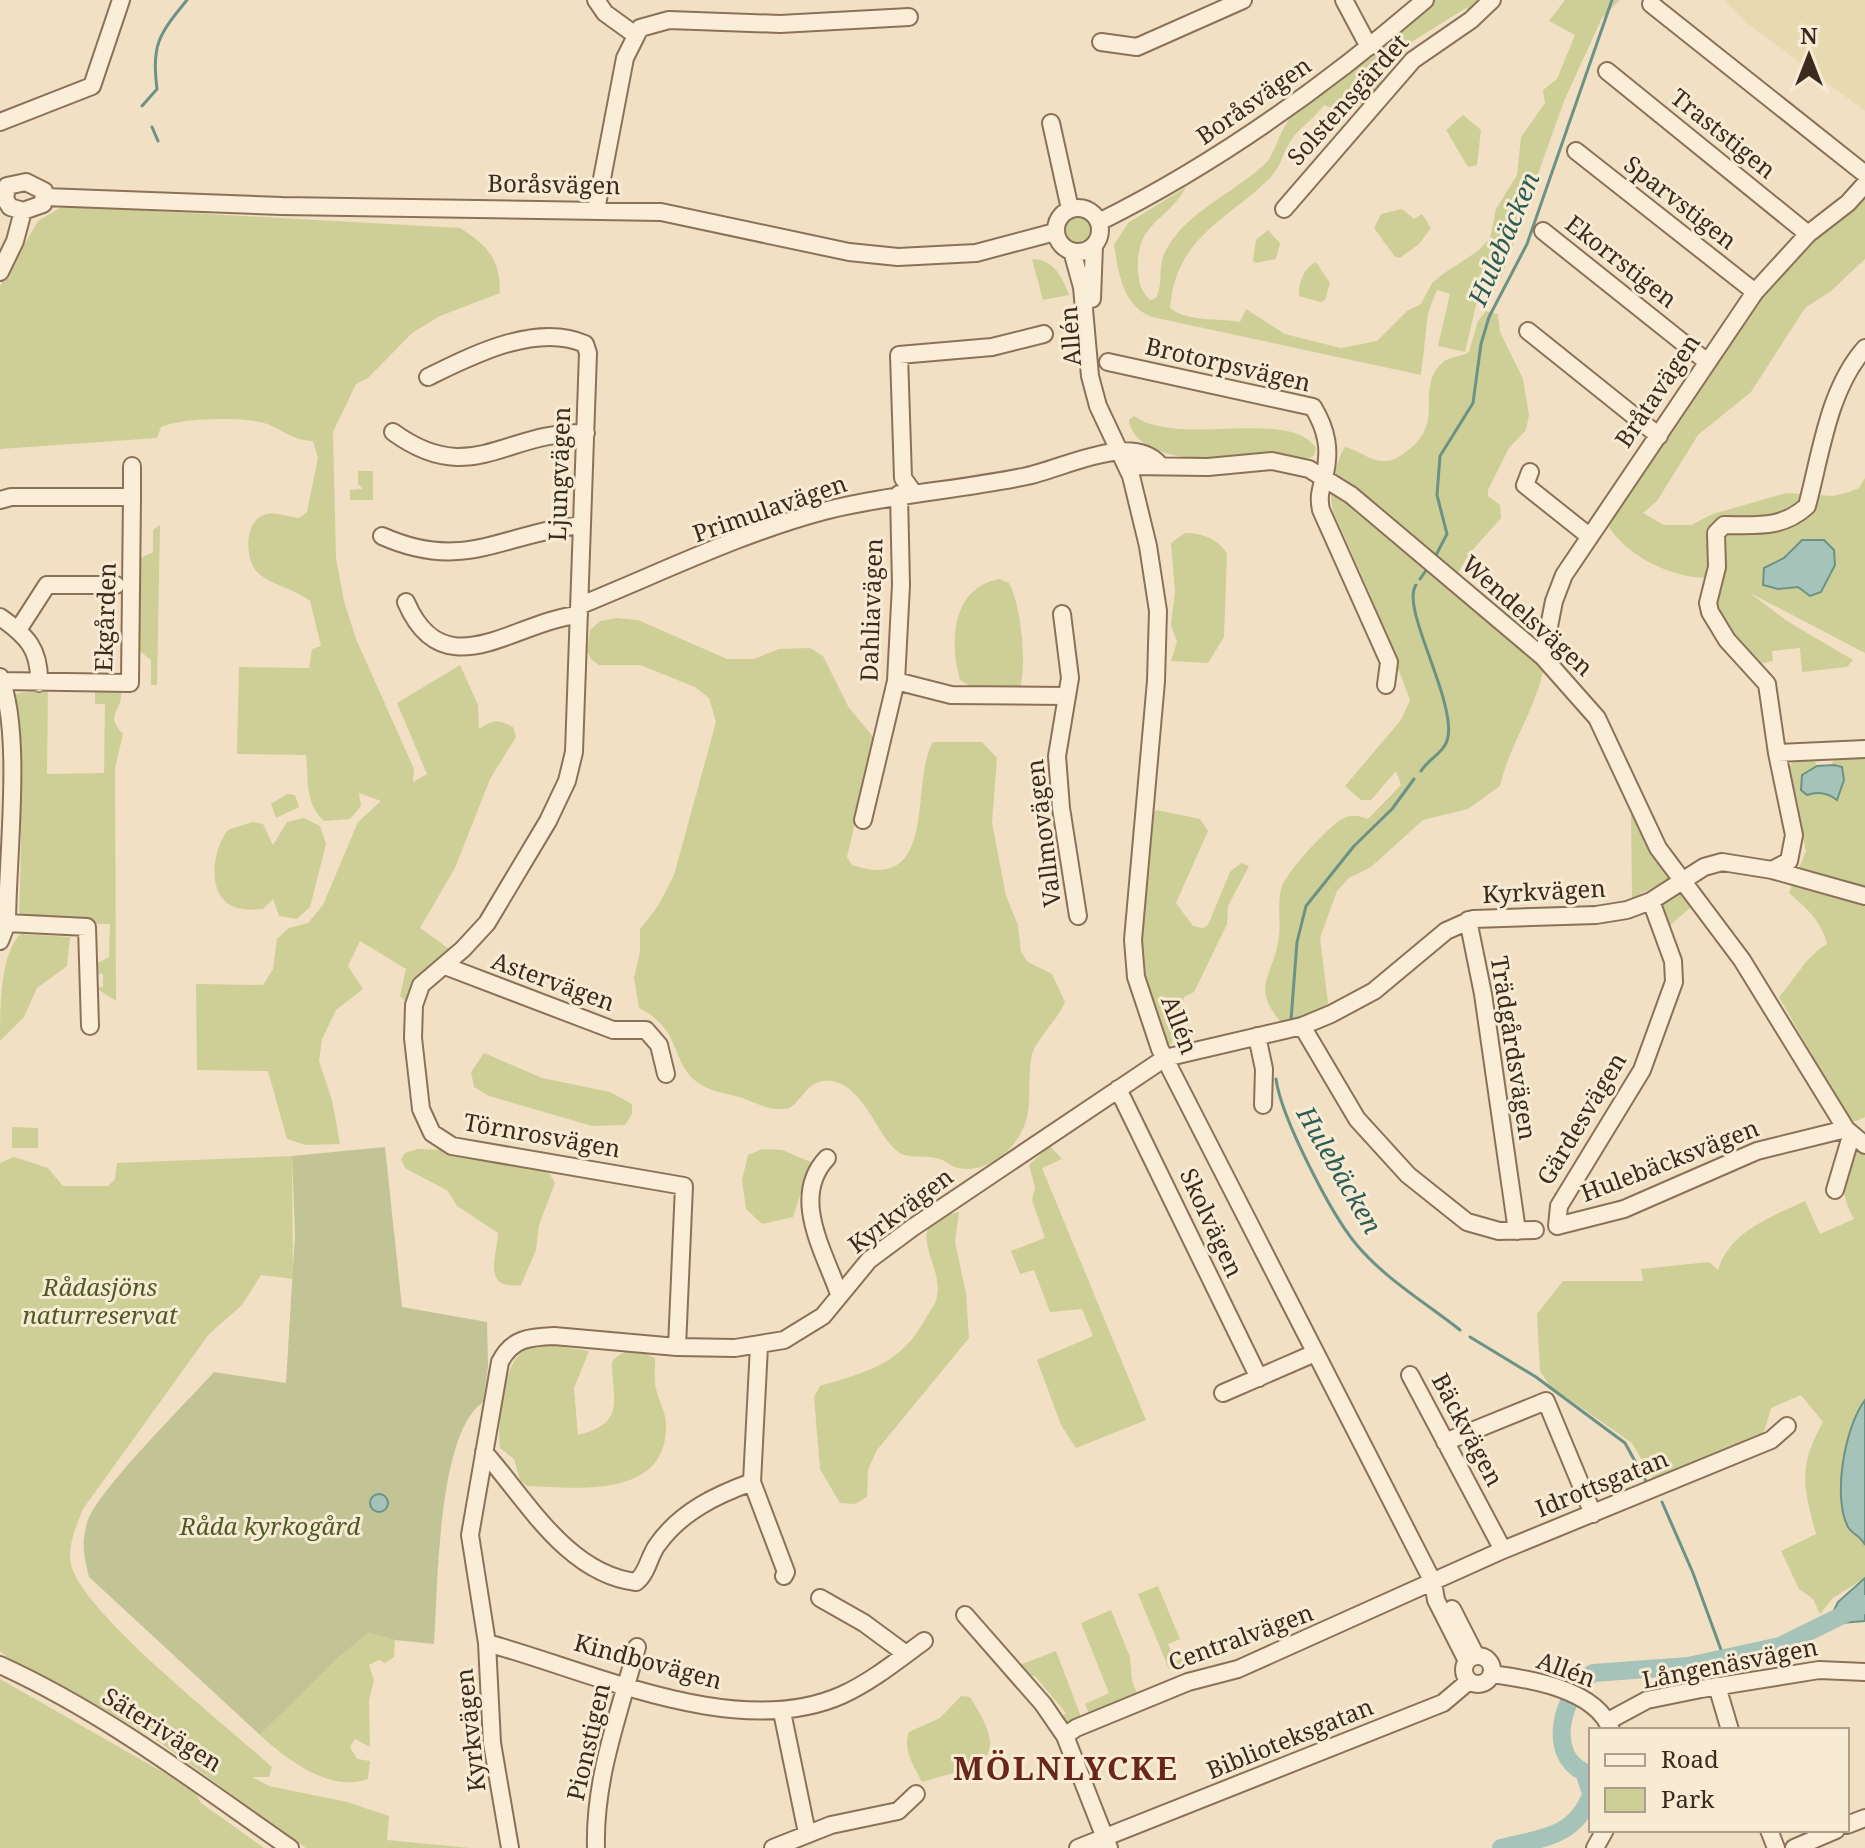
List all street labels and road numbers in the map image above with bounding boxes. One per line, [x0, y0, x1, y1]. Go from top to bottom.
street label: Solstensgärdet [1279, 26, 1415, 172]
street label: Boråsvägen [1189, 48, 1317, 152]
street label: Traststigen [1664, 80, 1783, 185]
street label: Sparvstigen [1618, 147, 1744, 256]
street label: Boråsvägen [487, 166, 621, 201]
street label: Ekorrstigen [1559, 207, 1685, 315]
street label: Allén [1051, 305, 1088, 367]
street label: Bråtavägen [1607, 327, 1707, 454]
street label: Brotorpsvägen [1142, 328, 1314, 399]
street label: Ljungvägen [540, 406, 577, 542]
street label: Primulavägen [688, 466, 851, 549]
street label: Dahliavägen [852, 538, 889, 682]
street label: Wendelsvägen [1455, 547, 1601, 683]
street label: Ekgården [86, 562, 123, 672]
street label: Vallmovägen [1017, 758, 1068, 909]
street label: Kyrkvägen [1481, 871, 1607, 910]
street label: Astervägen [487, 943, 620, 1018]
street label: Trädgårdsvägen [1484, 953, 1545, 1142]
street label: Allén [1154, 990, 1207, 1058]
street label: Gärdesvägen [1528, 1046, 1633, 1191]
street label: Törnrosvägen [461, 1104, 623, 1165]
street label: Hulebäcksvägen [1576, 1110, 1763, 1209]
street label: Kyrkvägen [841, 1159, 959, 1260]
street label: Skolvägen [1173, 1163, 1252, 1282]
street label: Bäckvägen [1425, 1367, 1512, 1492]
street label: Idrottsgatan [1530, 1441, 1673, 1524]
street label: Centralvägen [1163, 1595, 1318, 1678]
street label: Kindbovägen [571, 1625, 726, 1696]
street label: Långenäsvägen [1639, 1629, 1820, 1696]
street label: Allén [1533, 1643, 1600, 1694]
street label: Kyrkvägen [447, 1667, 492, 1793]
street label: Säterivägen [97, 1679, 229, 1779]
street label: Pionstigen [558, 1680, 617, 1804]
street label: Biblioteksgatan [1201, 1689, 1378, 1786]

